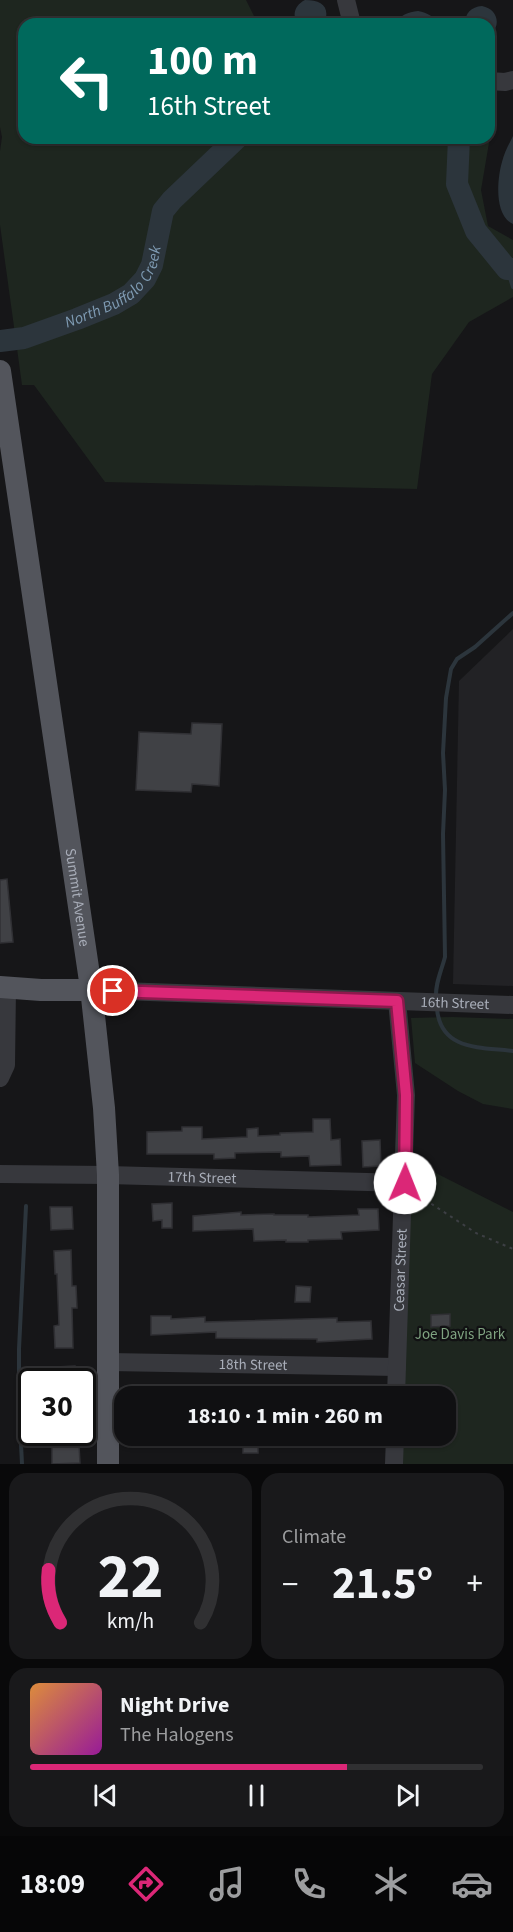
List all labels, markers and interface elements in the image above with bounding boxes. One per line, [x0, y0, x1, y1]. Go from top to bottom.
text: 100 m [147, 31, 258, 91]
icon: left [48, 42, 126, 120]
text: 16th Street [147, 87, 271, 126]
water label: North Buffalo Creek [62, 243, 167, 334]
street label: Summit Avenue [60, 847, 95, 948]
pin [87, 965, 138, 1016]
icon: arrive [96, 974, 129, 1007]
street label: 16th Street [420, 991, 490, 1015]
position arrow [373, 1151, 437, 1215]
street label: 17th Street [167, 1166, 237, 1189]
street label: Ceasar Street [388, 1228, 412, 1312]
park label: Joe Davis Park [415, 1324, 506, 1345]
street label: 18th Street [218, 1353, 288, 1376]
speed limit sign: 30 [18, 1368, 96, 1446]
text: 18:10 · 1 min · 260 m [187, 1400, 383, 1432]
text: Climate [282, 1523, 346, 1551]
text: 22 [98, 1533, 163, 1622]
text: 21.5° [332, 1552, 433, 1616]
text: − [282, 1561, 298, 1608]
text: + [467, 1561, 483, 1608]
text: km/h [107, 1606, 154, 1637]
text: Night Drive [120, 1689, 229, 1721]
text: The Halogens [120, 1721, 234, 1749]
icon: previous [89, 1779, 122, 1812]
icon: pause [240, 1779, 273, 1812]
icon: next [391, 1779, 424, 1812]
icon: directions [125, 1863, 167, 1905]
icon: music [206, 1863, 248, 1905]
icon: phone [288, 1863, 330, 1905]
icon: climate [370, 1863, 412, 1905]
icon: car [451, 1863, 493, 1905]
text: 18:09 [20, 1865, 85, 1904]

